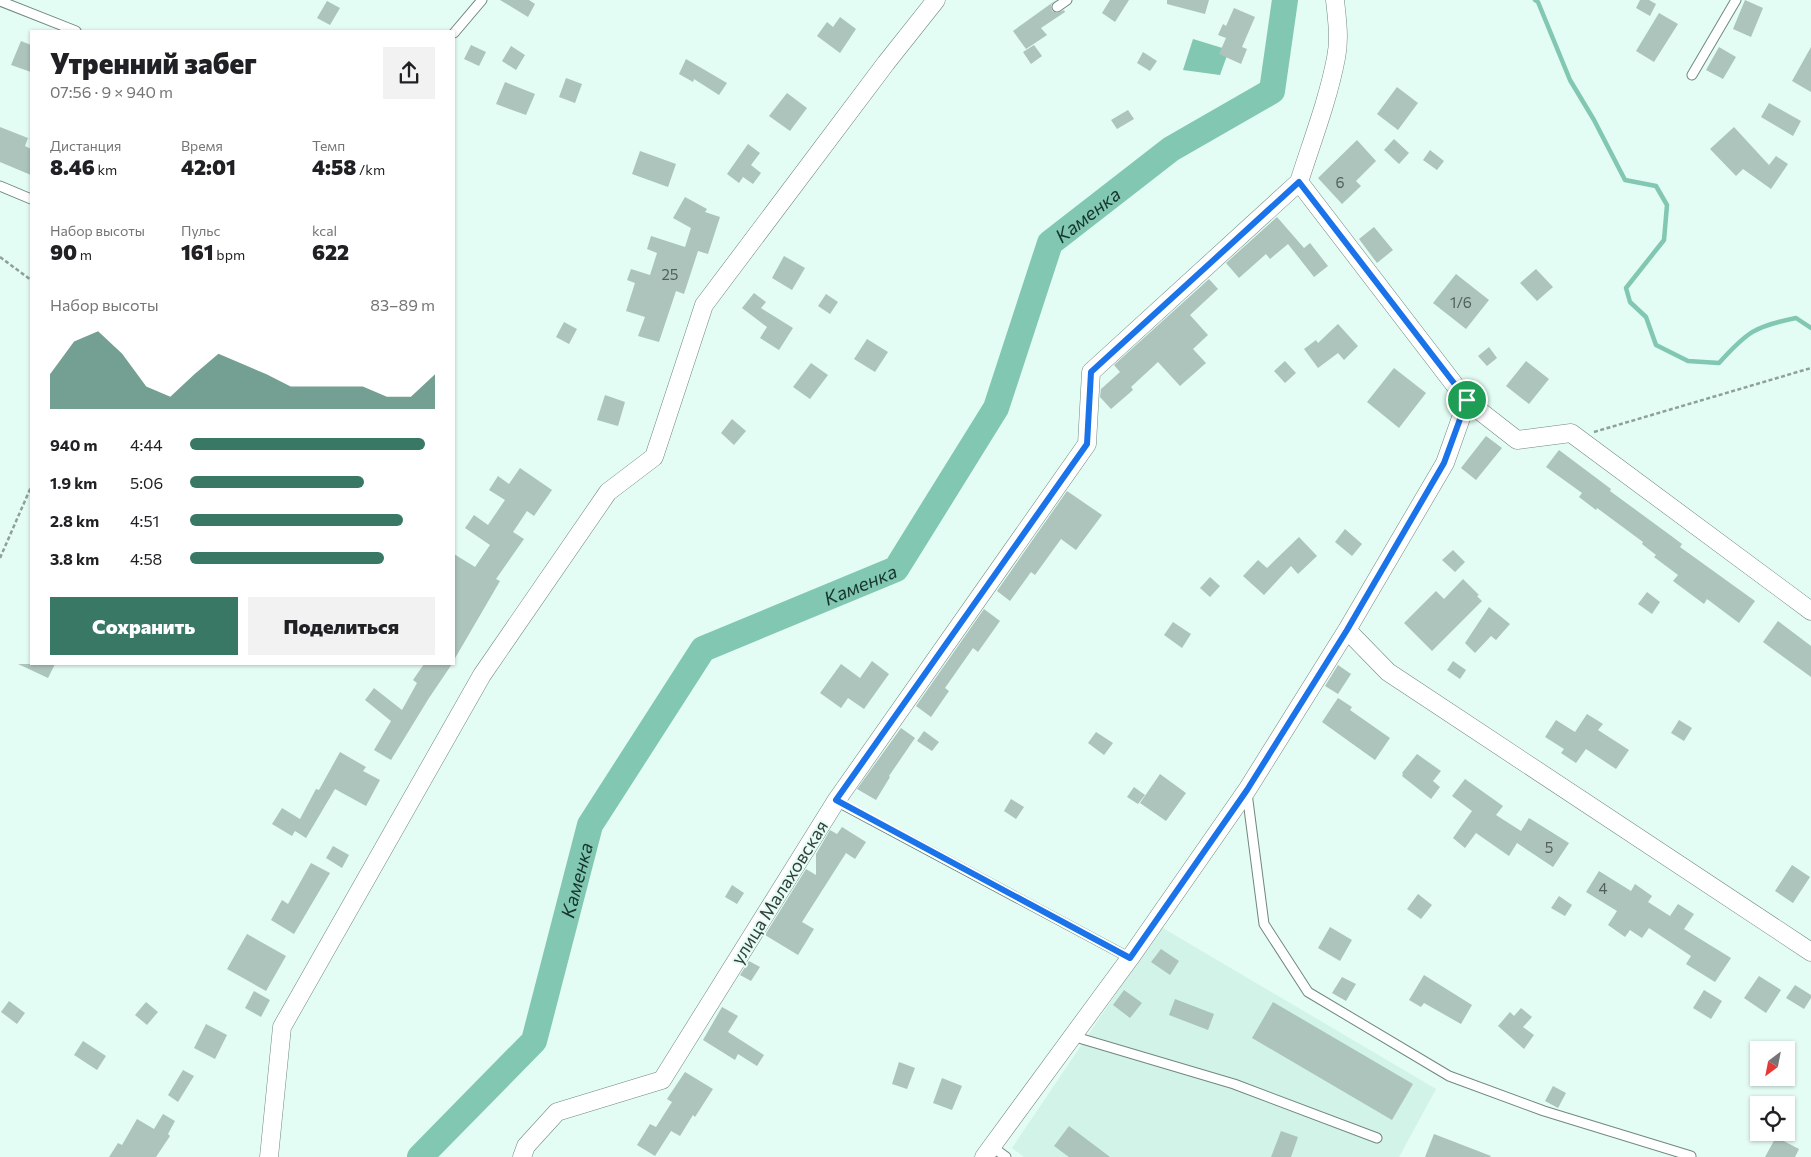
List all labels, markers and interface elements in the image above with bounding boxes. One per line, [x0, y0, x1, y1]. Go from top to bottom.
text: Утренний забег [50, 46, 257, 80]
button: share [383, 47, 435, 99]
text: 07:56 · 9 × 940 m [50, 82, 173, 101]
text: Дистанция [50, 137, 121, 154]
text: Время [181, 137, 223, 154]
text: Темп [312, 137, 345, 154]
text: 8.46 [50, 154, 95, 179]
text: 42:01 [181, 154, 236, 179]
text: 4:58 [312, 154, 356, 179]
text: km [95, 161, 117, 178]
text: /km [356, 161, 385, 178]
house number: 6 [1335, 173, 1345, 191]
water label: Каменка [1050, 181, 1125, 247]
text: Набор высоты [50, 222, 145, 239]
text: Пульс [181, 222, 220, 239]
text: kcal [312, 222, 337, 239]
text: 90 [50, 239, 77, 264]
text: 161 [181, 239, 214, 264]
text: 622 [312, 239, 349, 264]
text: m [77, 246, 92, 263]
text: bpm [214, 246, 245, 263]
house number: 25 [662, 265, 678, 283]
house number: 1/6 [1450, 293, 1472, 311]
text: Набор высоты [50, 295, 159, 314]
text: 83–89 m [370, 295, 435, 314]
pin [1446, 379, 1488, 421]
icon: arrive [1453, 386, 1481, 414]
text: 940 m [50, 435, 97, 454]
text: 4:44 [130, 435, 163, 454]
text: 1.9 km [50, 473, 97, 492]
text: 5:06 [130, 473, 163, 492]
text: 2.8 km [50, 511, 99, 530]
text: 4:51 [130, 511, 159, 530]
text: 3.8 km [50, 549, 99, 568]
text: 4:58 [130, 549, 162, 568]
water label: Каменка [820, 558, 900, 609]
button: Сохранить [50, 597, 238, 655]
button: Поделиться [248, 597, 435, 655]
street label: улица Малаховская [726, 816, 832, 968]
house number: 5 [1545, 838, 1553, 856]
water label: Каменка [555, 840, 597, 920]
house number: 4 [1599, 879, 1608, 897]
north arrow [1750, 1041, 1795, 1086]
map controls [1750, 1041, 1795, 1141]
button: locate [1750, 1096, 1795, 1141]

